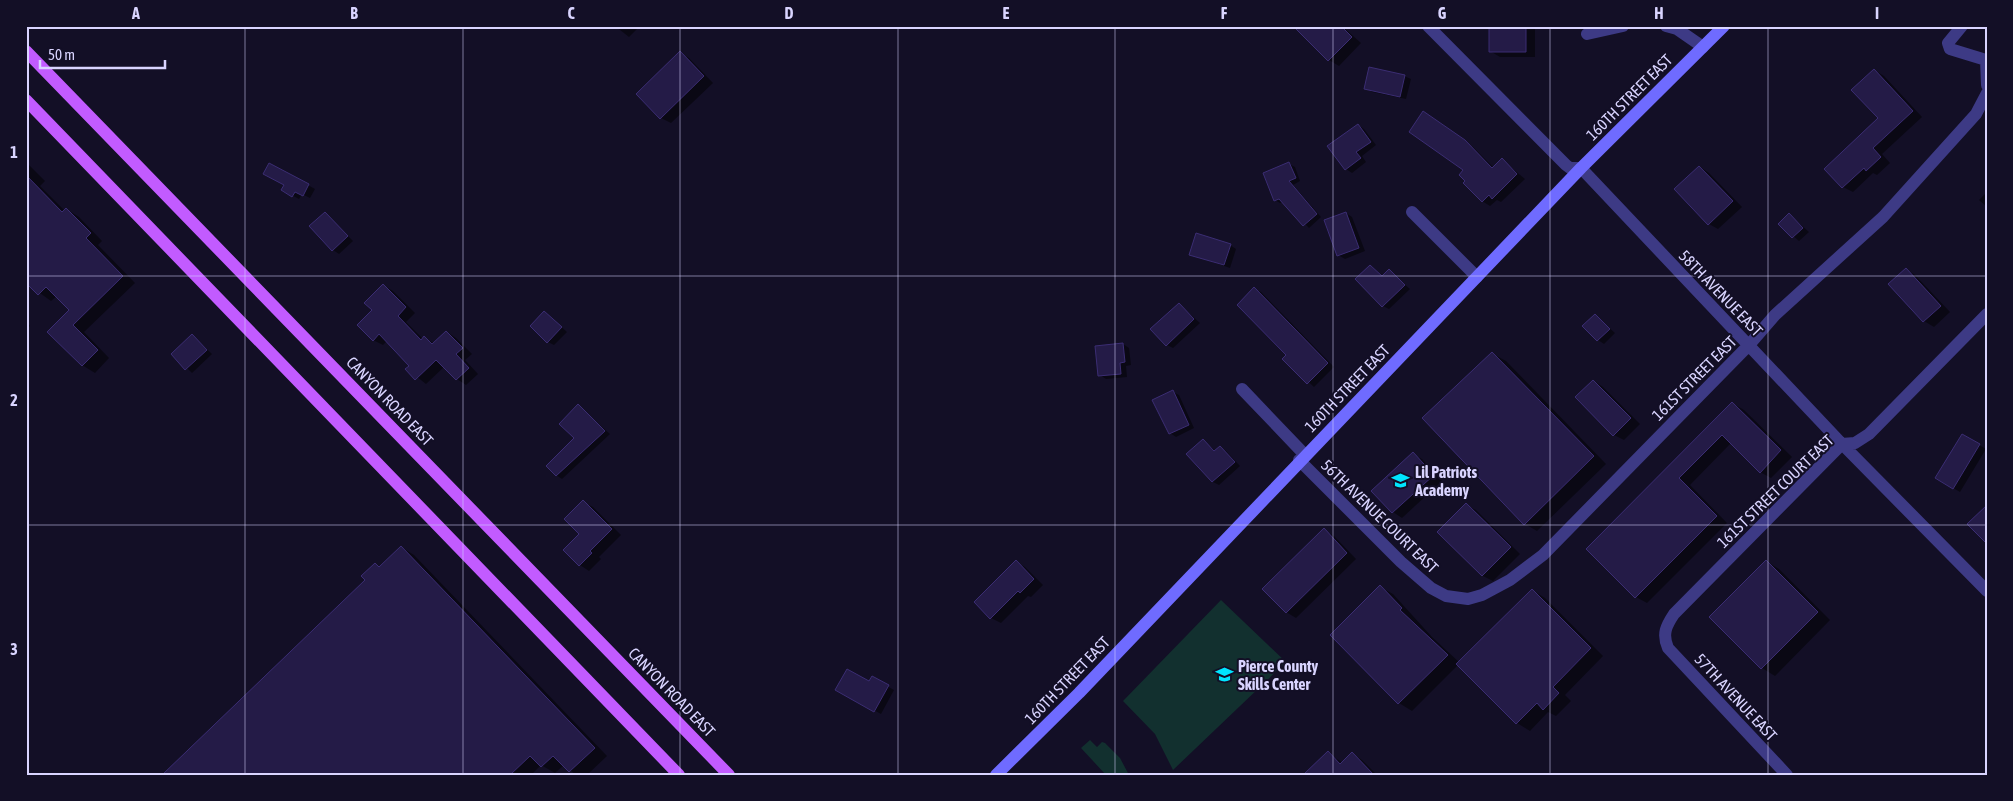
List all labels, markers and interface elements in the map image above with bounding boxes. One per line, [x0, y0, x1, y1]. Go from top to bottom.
text: A [131, 4, 140, 22]
text: B [350, 4, 358, 22]
text: C [567, 4, 575, 22]
text: D [785, 4, 794, 22]
text: E [1003, 4, 1010, 22]
text: F [1221, 4, 1228, 22]
text: G [1438, 4, 1447, 22]
text: H [1654, 4, 1664, 22]
text: I [1875, 4, 1879, 22]
scale bar [40, 38, 165, 70]
text: 50 m [48, 46, 75, 63]
street label: 160TH STREET EAST [1582, 50, 1676, 144]
text: 1 [10, 143, 18, 161]
street label: 58TH AVENUE EAST [1676, 246, 1766, 340]
street label: 161ST STREET EAST [1648, 332, 1740, 424]
street label: 160TH STREET EAST [1301, 341, 1393, 435]
street label: CANYON ROAD EAST [343, 353, 437, 449]
text: 2 [10, 391, 18, 409]
street label: 161ST STREET COURT EAST [1713, 431, 1837, 551]
street label: 56TH AVENUE COURT EAST [1318, 456, 1442, 576]
place label: Lil Patriots Academy [1414, 463, 1477, 499]
school or university icon: Lil Patriots Academy [1391, 471, 1411, 491]
street label: 160TH STREET EAST [1021, 633, 1113, 727]
text: 3 [10, 640, 18, 658]
street label: CANYON ROAD EAST [625, 644, 719, 740]
street label: 57TH AVENUE EAST [1691, 650, 1781, 744]
place label: Pierce County Skills Center [1238, 657, 1319, 693]
school or university icon: Pierce County Skills Center [1214, 665, 1234, 685]

